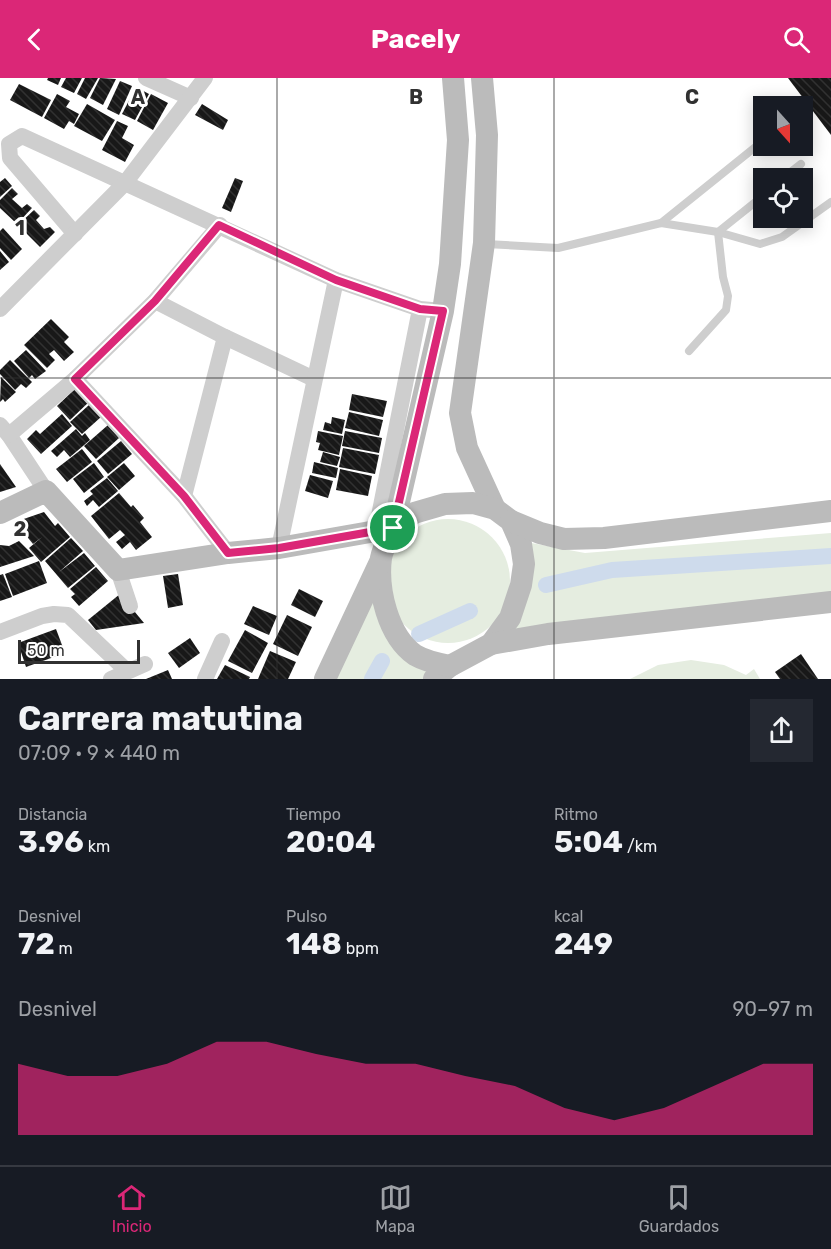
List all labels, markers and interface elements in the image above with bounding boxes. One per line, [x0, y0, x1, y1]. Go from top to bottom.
icon: back [18, 23, 51, 56]
text: Pacely [371, 23, 460, 55]
icon: search [780, 23, 813, 56]
text: A [131, 85, 146, 109]
text: B [409, 85, 423, 109]
text: C [685, 85, 699, 109]
north arrow [753, 96, 813, 156]
map controls [753, 96, 813, 228]
button: locate [753, 168, 813, 228]
text: 1 [15, 216, 25, 240]
pin [367, 502, 418, 553]
icon: arrive [376, 511, 409, 544]
text: 2 [14, 517, 27, 541]
scale bar [18, 637, 140, 664]
text: 50 m [27, 641, 65, 660]
text: Carrera matutina [18, 699, 303, 738]
button: share [750, 699, 813, 762]
text: 07:09 · 9 × 440 m [18, 741, 180, 765]
text: Distancia [18, 805, 87, 824]
text: Tiempo [286, 805, 341, 824]
text: Ritmo [554, 805, 598, 824]
text: 3.96 [18, 824, 84, 860]
text: 20:04 [286, 824, 376, 860]
text: 5:04 [554, 824, 623, 860]
text: km [84, 837, 110, 856]
text: /km [623, 837, 657, 856]
text: Desnivel [18, 907, 81, 926]
text: Pulso [286, 907, 327, 926]
text: kcal [554, 907, 583, 926]
text: 72 [18, 926, 55, 962]
text: 148 [286, 926, 342, 962]
text: 249 [554, 926, 613, 962]
text: m [55, 939, 73, 958]
text: bpm [342, 939, 379, 958]
text: Desnivel [18, 997, 97, 1021]
text: 90–97 m [732, 997, 813, 1021]
tab: Inicio [112, 1181, 152, 1236]
tab: Mapa [375, 1181, 415, 1236]
tab: Guardados [639, 1181, 719, 1236]

